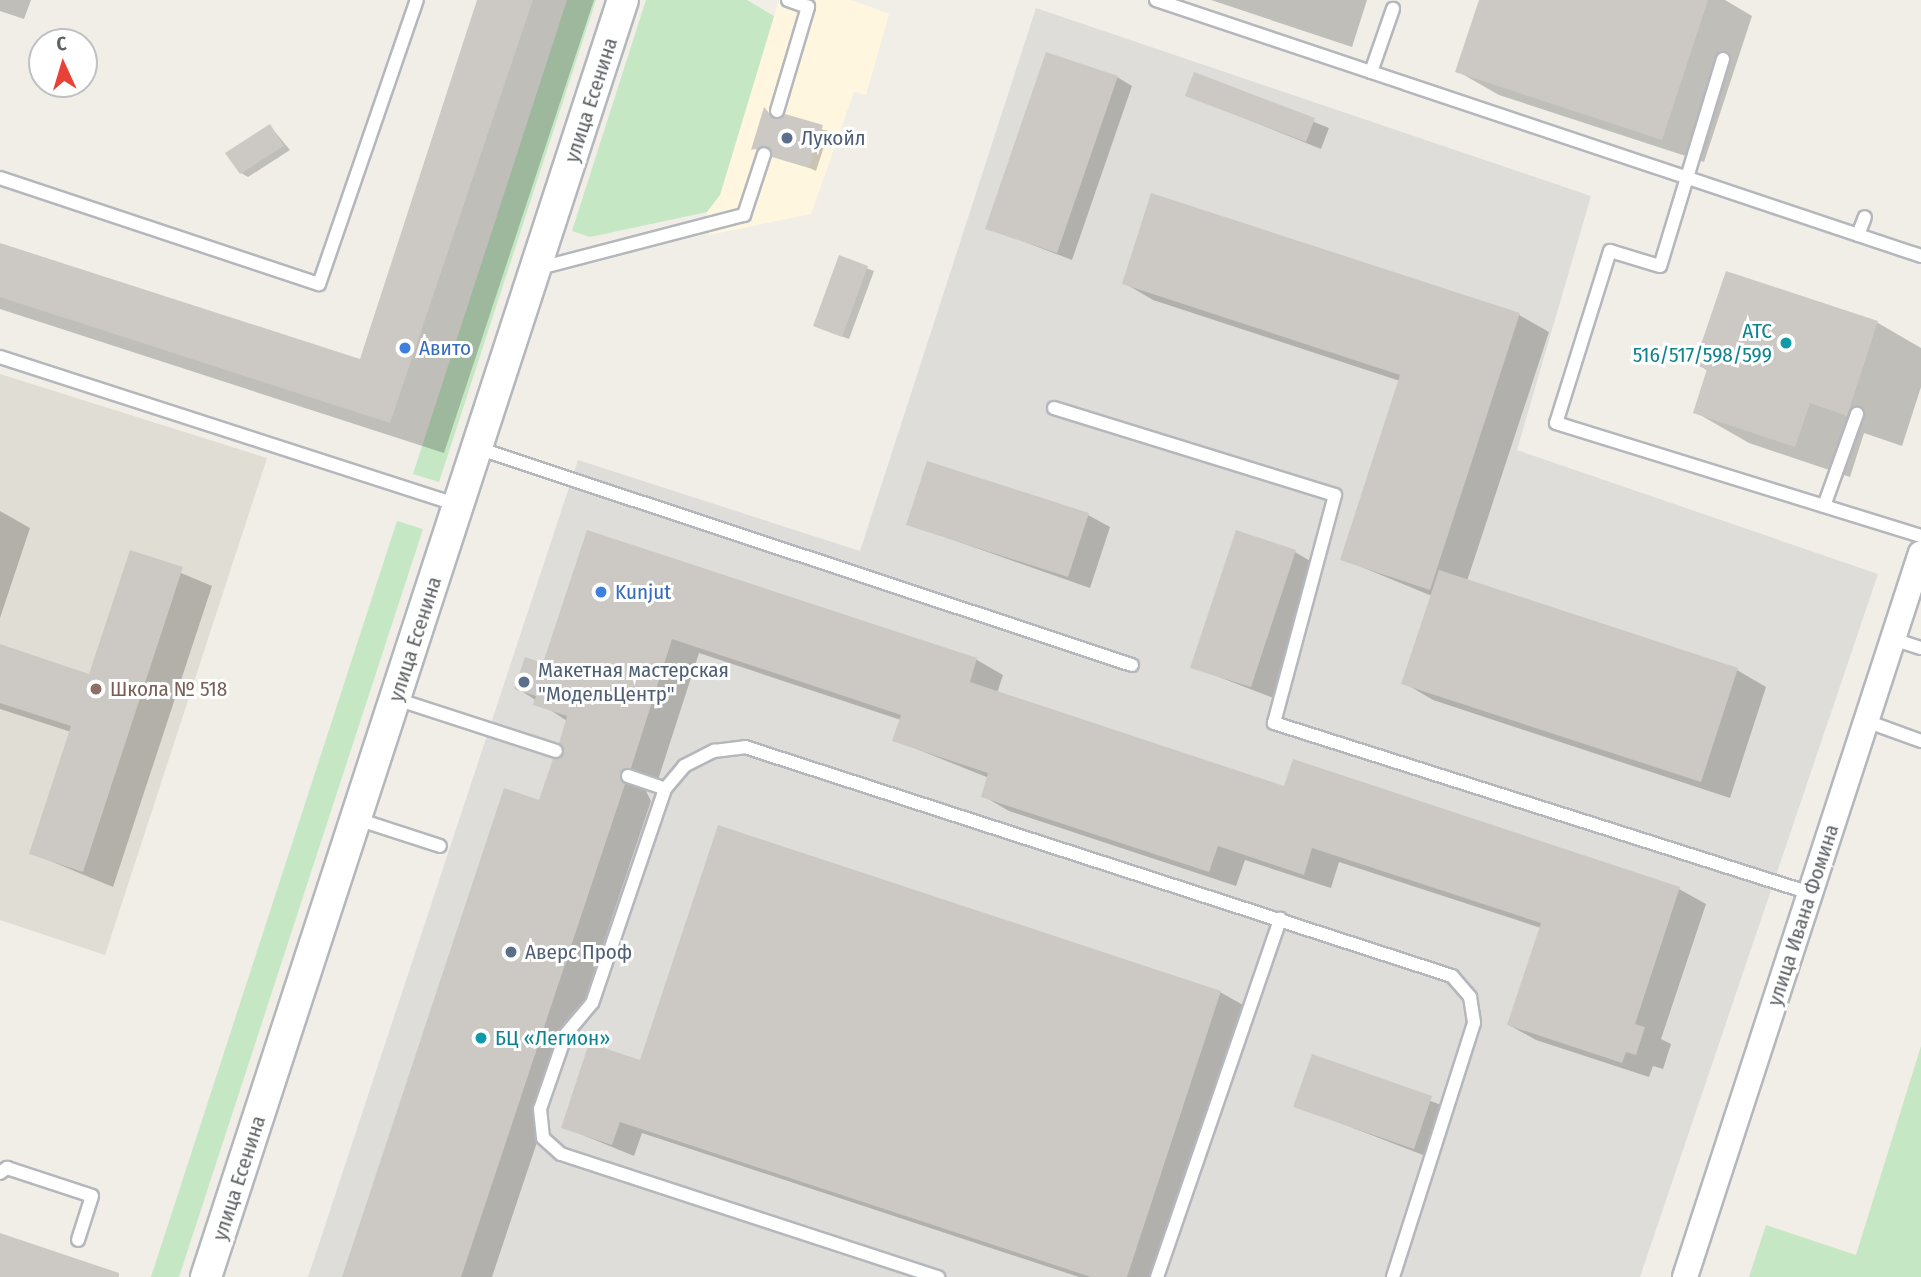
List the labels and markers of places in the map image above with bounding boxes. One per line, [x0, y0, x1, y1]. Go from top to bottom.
place label: Лукойл [801, 125, 865, 151]
marker: Лукойл [779, 130, 795, 146]
place label: АТС 516/517/598/599 [1633, 318, 1772, 368]
place label: Авито [419, 335, 471, 361]
marker: АТС 516/517/598/599 [1778, 335, 1794, 351]
marker: Авито [397, 340, 413, 356]
place label: Kunjut [615, 579, 671, 605]
marker: Kunjut [593, 584, 609, 600]
place label: Макетная мастерская "МодельЦентр" [538, 657, 729, 707]
marker: Макетная мастерская "МодельЦентр" [516, 674, 532, 690]
place label: Школа № 518 [110, 676, 227, 702]
marker: Школа № 518 [88, 681, 104, 697]
place label: Аверс Проф [525, 939, 632, 965]
marker: Аверс Проф [503, 944, 519, 960]
place label: БЦ «Легион» [495, 1025, 610, 1051]
marker: БЦ «Легион» [473, 1030, 489, 1046]

